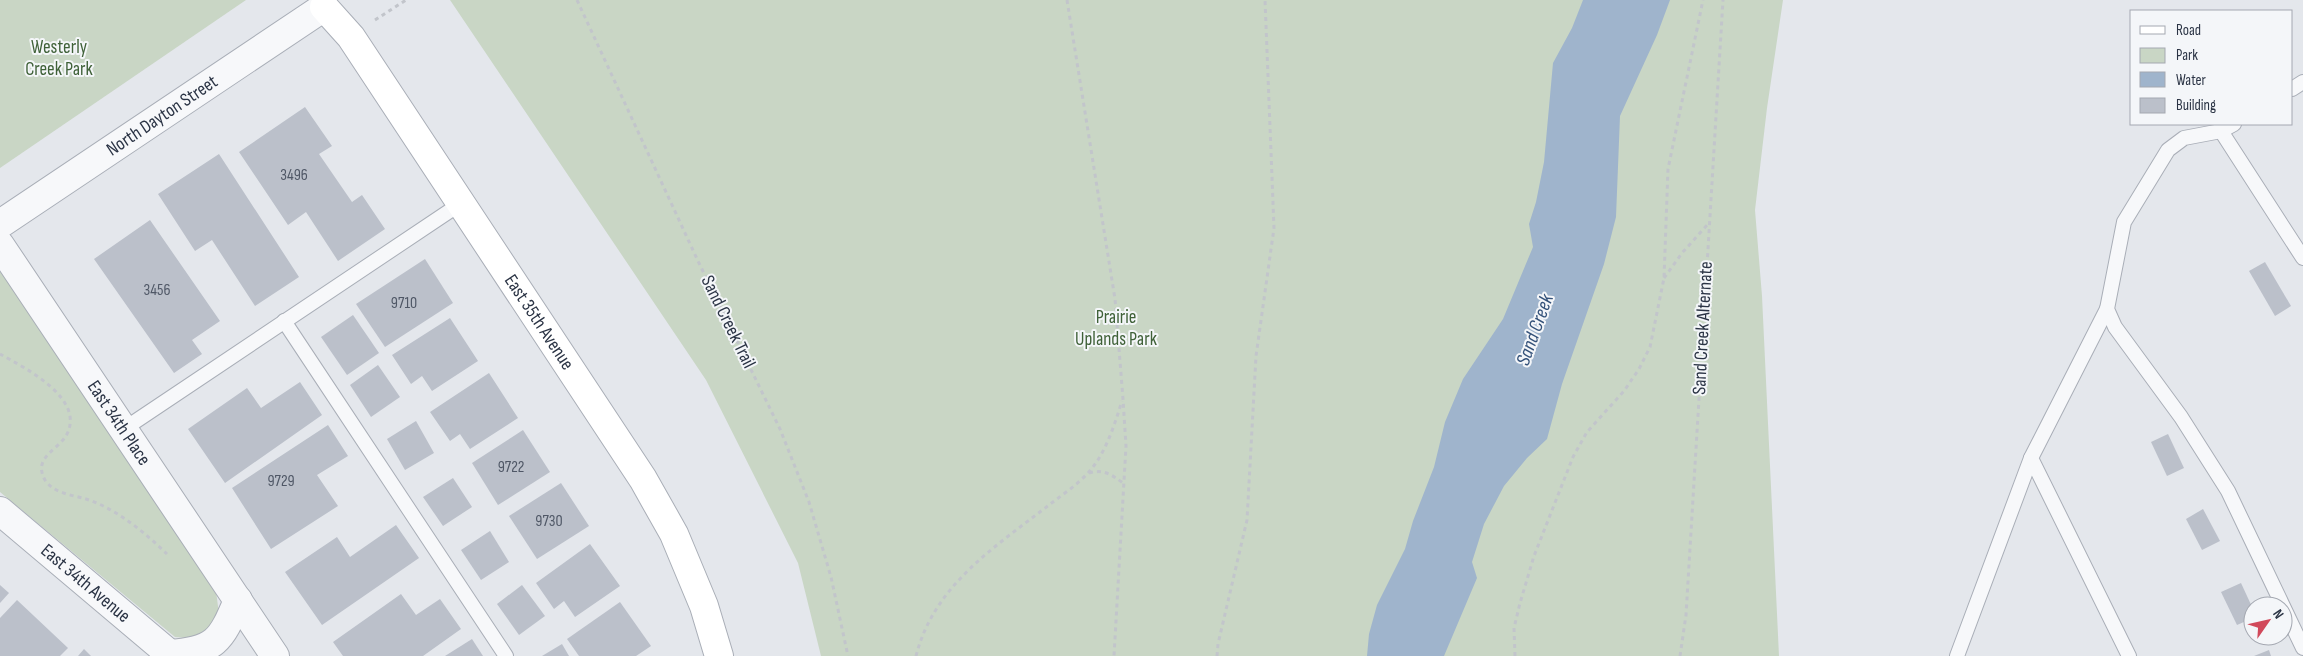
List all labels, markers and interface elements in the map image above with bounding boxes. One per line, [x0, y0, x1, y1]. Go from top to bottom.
legend [2130, 10, 2293, 125]
text: Road [2176, 21, 2201, 40]
park label: Westerly Creek Park [25, 36, 94, 81]
text: Park [2176, 46, 2198, 65]
street label: North Dayton Street [102, 70, 222, 161]
text: Water [2176, 71, 2207, 90]
text: Building [2176, 96, 2216, 115]
house number: 3496 [280, 166, 308, 185]
street label: Sand Creek Alternate [1688, 261, 1718, 395]
street label: East 35th Avenue [500, 270, 579, 374]
street label: Sand Creek Trail [696, 272, 760, 372]
house number: 3456 [144, 281, 170, 300]
water label: Sand Creek [1511, 291, 1559, 369]
house number: 9710 [391, 294, 417, 313]
park label: Prairie Uplands Park [1075, 306, 1158, 351]
street label: East 34th Place [82, 376, 156, 470]
house number: 9722 [498, 458, 524, 477]
house number: 9729 [267, 472, 295, 491]
house number: 9730 [535, 512, 563, 531]
street label: East 34th Avenue [36, 539, 135, 627]
north arrow [2243, 596, 2293, 646]
text: N [2269, 606, 2288, 622]

